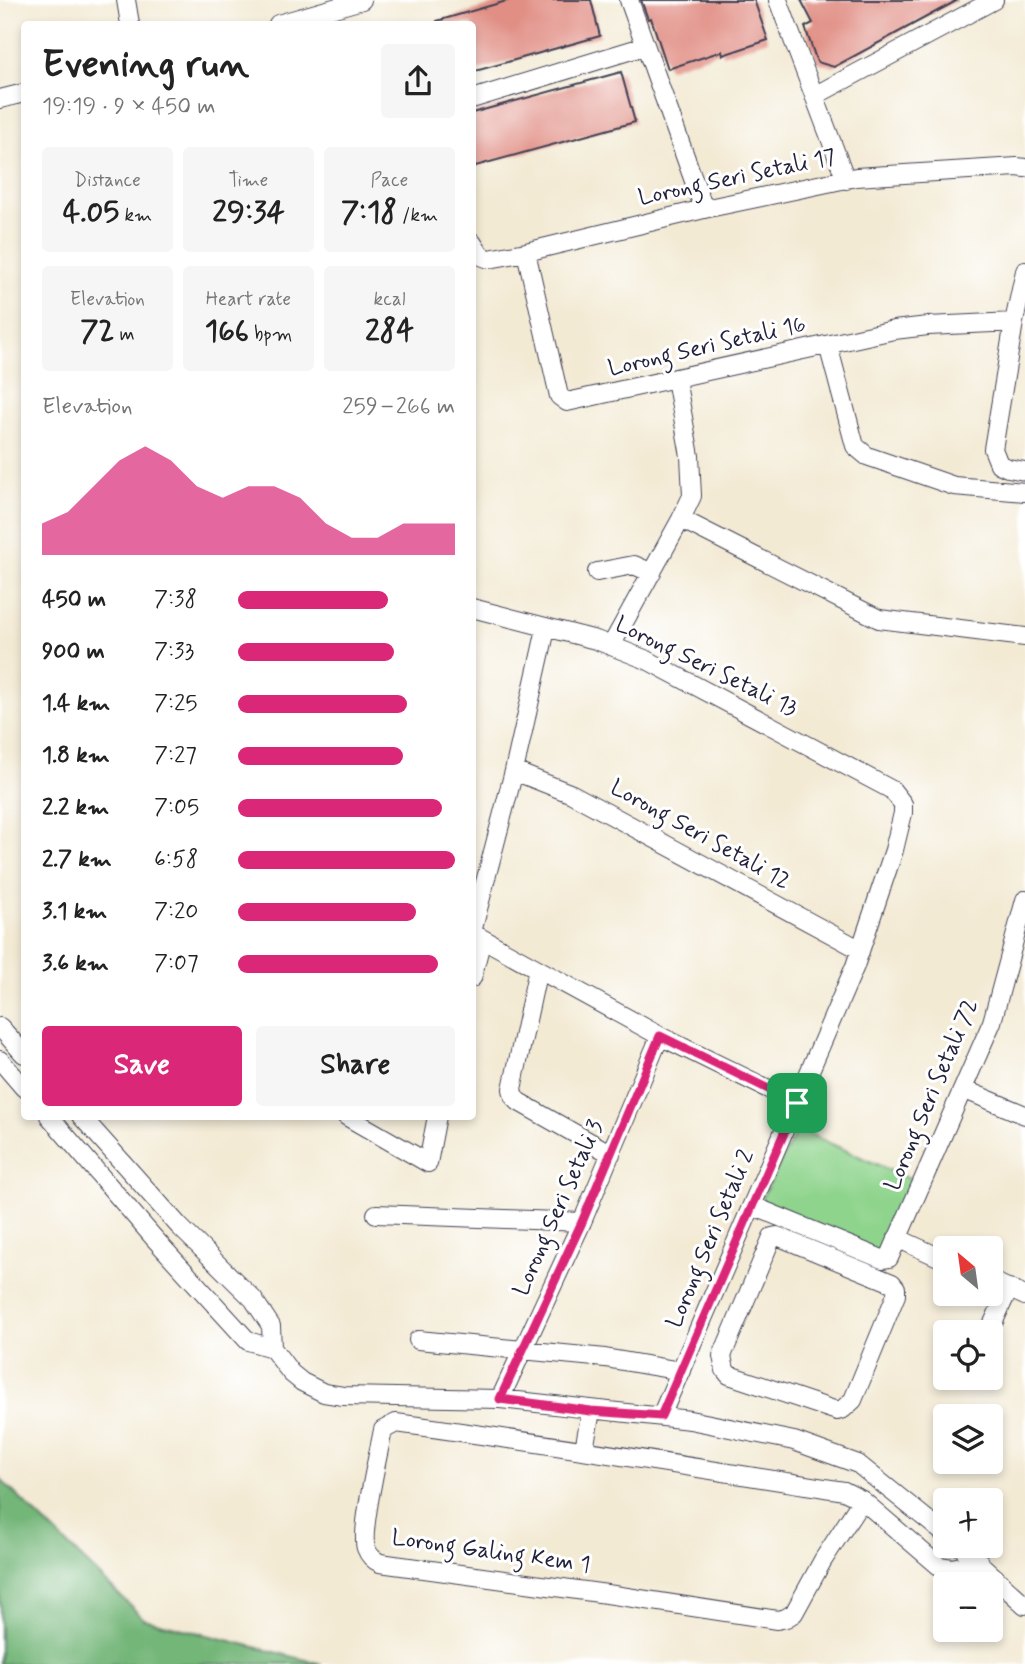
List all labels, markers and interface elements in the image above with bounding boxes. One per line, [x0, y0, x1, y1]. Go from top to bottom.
text: Evening run [42, 41, 249, 90]
button: share [381, 44, 455, 118]
text: 19:19 · 9 × 450 m [42, 92, 216, 122]
street label: Lorong Seri Setali 17 [636, 142, 839, 216]
text: Distance [74, 168, 141, 193]
text: Time [229, 168, 268, 193]
text: Pace [371, 168, 408, 193]
text: 4.05 [63, 193, 119, 232]
text: 29:34 [212, 193, 285, 232]
text: 7:18 [341, 193, 397, 232]
text: km [119, 203, 152, 228]
text: /km [397, 203, 438, 228]
text: Elevation [70, 287, 145, 312]
text: Heart rate [206, 287, 291, 312]
text: kcal [374, 287, 405, 312]
street label: Lorong Seri Setali 16 [605, 310, 809, 386]
text: 72 [80, 312, 114, 351]
text: 166 [205, 312, 249, 351]
text: 284 [365, 312, 414, 351]
text: m [114, 322, 135, 347]
text: bpm [249, 322, 292, 347]
text: Elevation [42, 392, 133, 422]
text: 259–266 m [342, 392, 455, 422]
text: 450 m [42, 585, 106, 615]
text: 7:38 [154, 585, 197, 615]
street label: Lorong Seri Setali 13 [609, 610, 802, 726]
text: 900 m [42, 637, 105, 667]
text: 7:33 [154, 637, 194, 667]
text: 1.4 km [42, 689, 110, 719]
text: 7:25 [154, 689, 198, 719]
text: 1.8 km [42, 741, 110, 771]
text: 7:27 [154, 741, 197, 771]
street label: Lorong Seri Setali 12 [604, 773, 795, 899]
text: 2.2 km [42, 793, 109, 823]
text: 7:05 [154, 793, 199, 823]
text: 2.7 km [42, 845, 112, 875]
text: 6:58 [154, 845, 198, 875]
text: 3.1 km [42, 897, 107, 927]
text: 7:20 [154, 897, 199, 927]
text: 3.6 km [42, 949, 109, 979]
text: 7:07 [154, 949, 199, 979]
street label: Lorong Seri Setali 72 [878, 995, 988, 1196]
button: Save [42, 1026, 242, 1106]
button: Share [256, 1026, 455, 1106]
pin [767, 1073, 827, 1133]
icon: arrive [778, 1084, 816, 1122]
street label: Lorong Seri Setali 3 [507, 1115, 613, 1301]
street label: Lorong Seri Setali 2 [660, 1146, 764, 1333]
north arrow [933, 1236, 1003, 1306]
map controls [933, 1236, 1003, 1642]
button: locate [933, 1320, 1003, 1390]
button: layers [933, 1404, 1003, 1474]
button: + [933, 1488, 1003, 1558]
street label: Lorong Galing Kem 1 [390, 1523, 592, 1583]
button: − [933, 1572, 1003, 1642]

